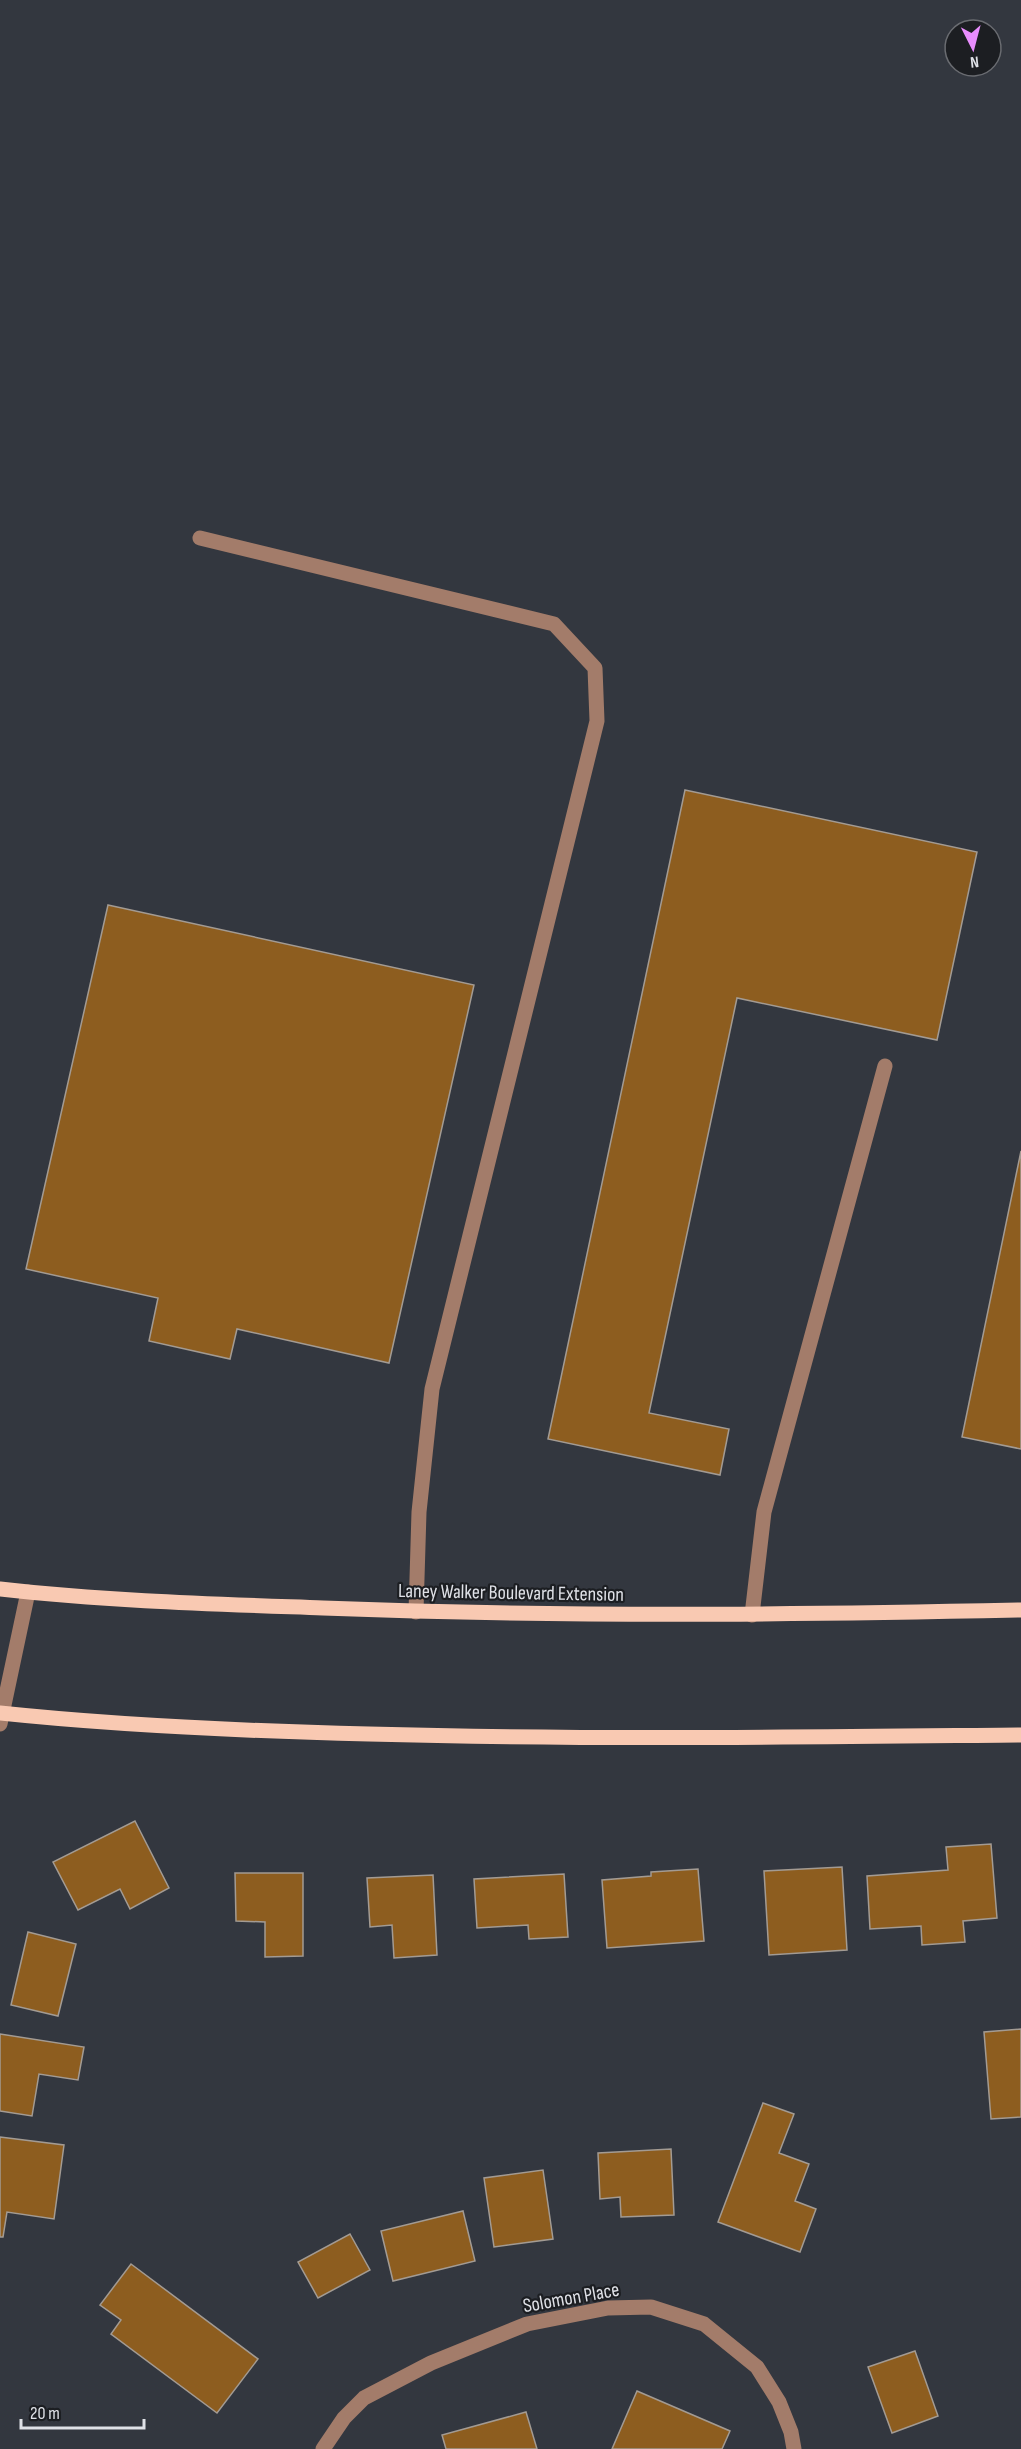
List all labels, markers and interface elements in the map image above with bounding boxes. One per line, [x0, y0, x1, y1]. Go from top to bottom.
north arrow [943, 18, 1003, 78]
text: N [969, 52, 980, 71]
street label: Laney Walker Boulevard Extension [398, 1579, 624, 1607]
street label: Solomon Place [521, 2278, 621, 2318]
scale bar [21, 2392, 144, 2430]
text: 20 m [30, 2403, 60, 2424]

